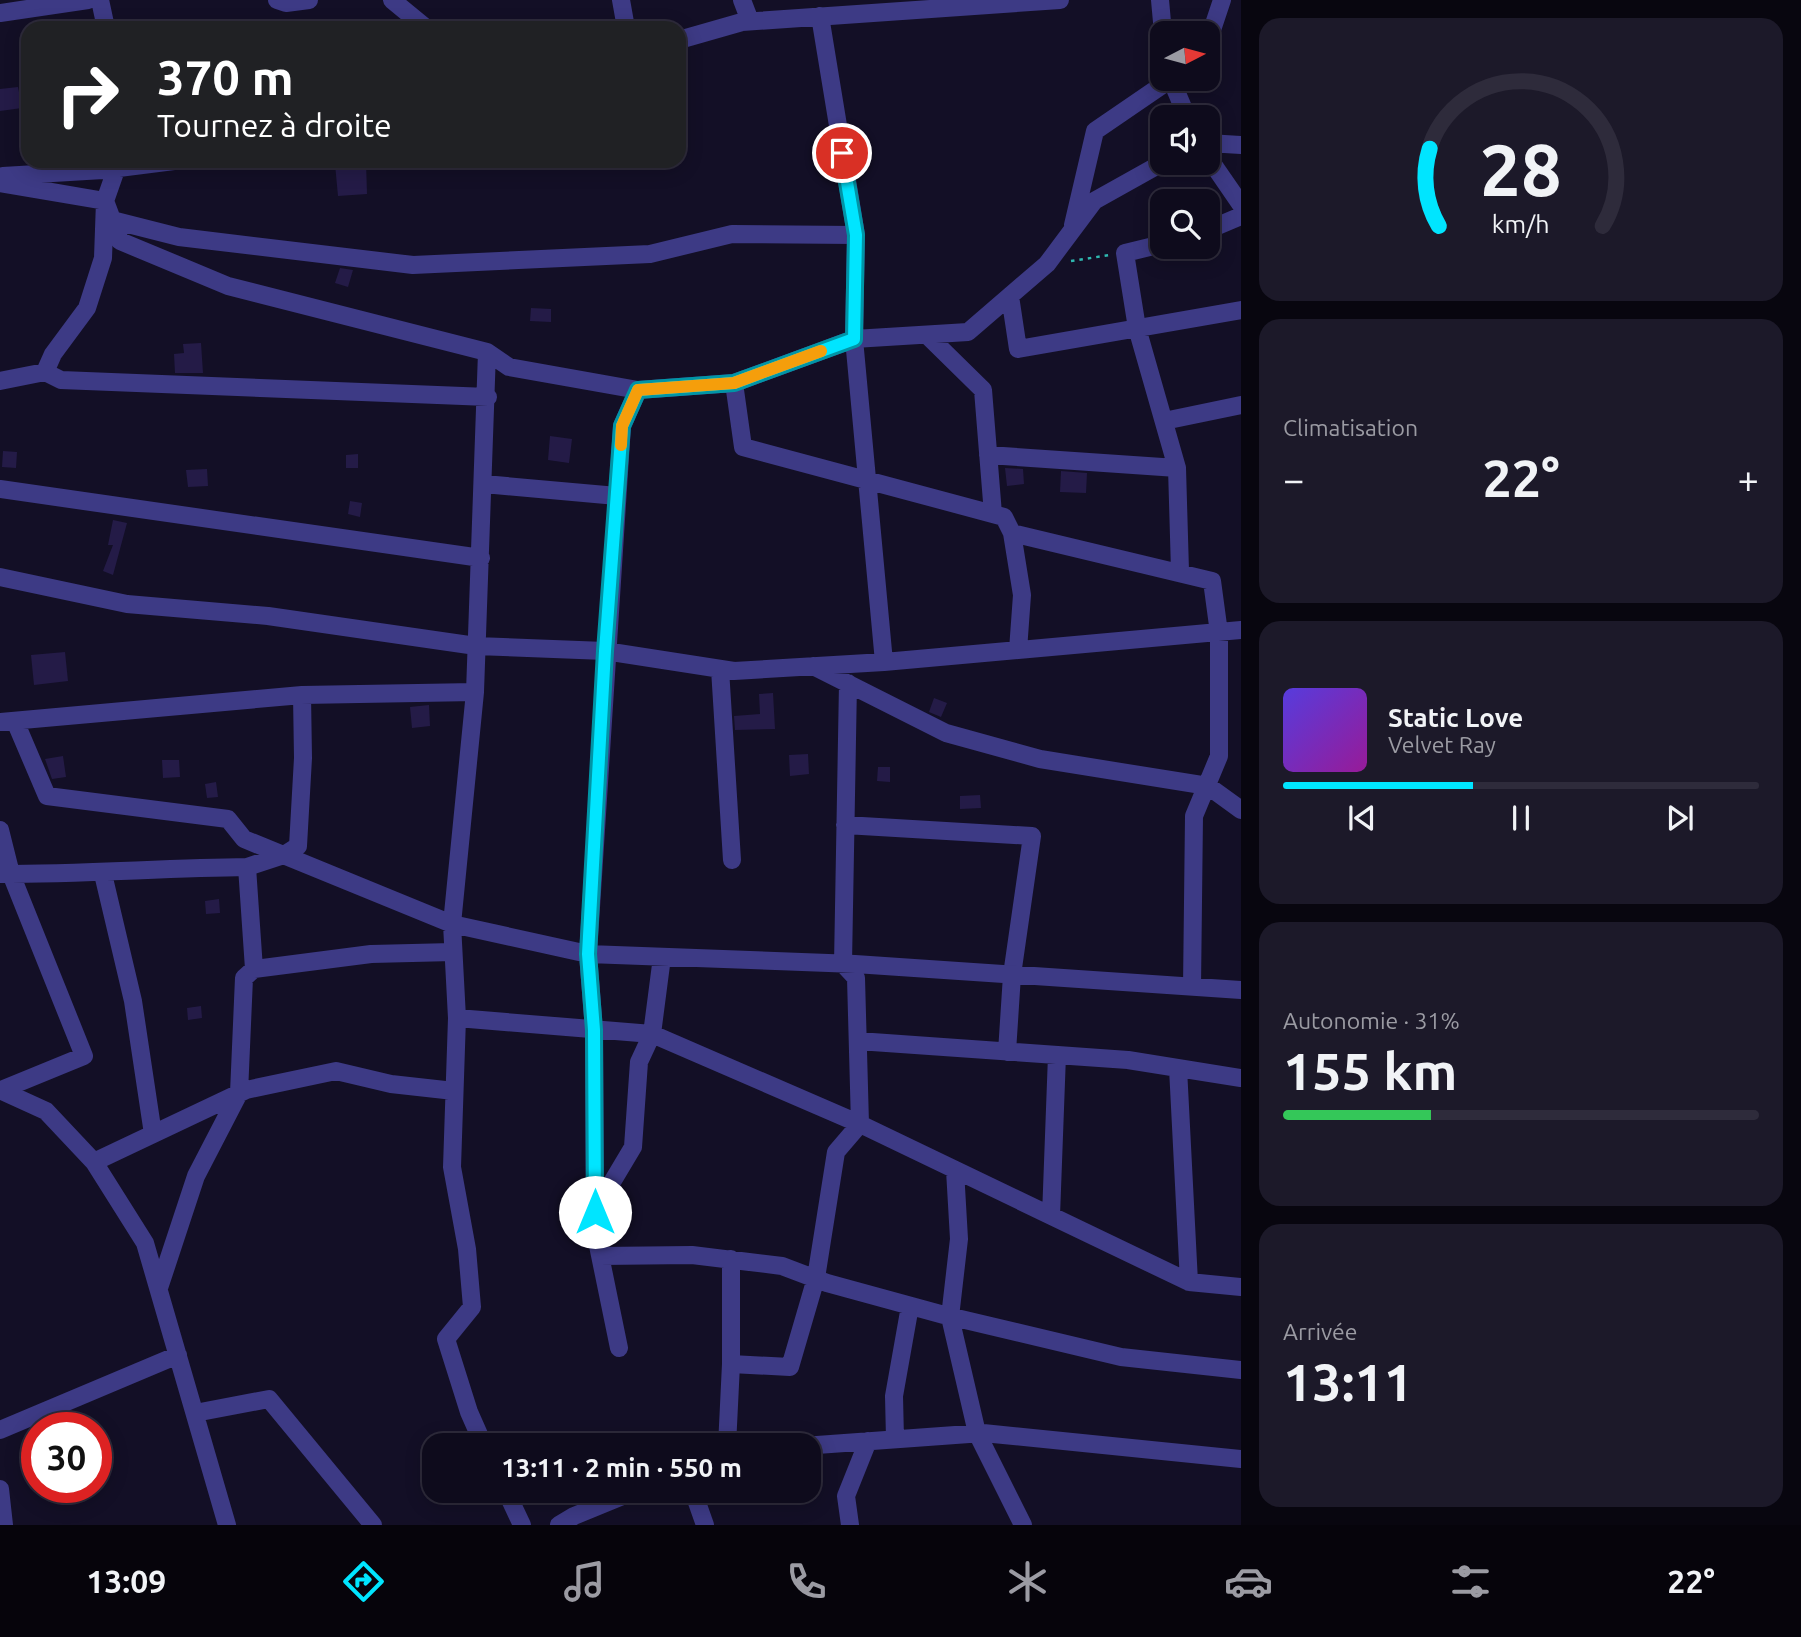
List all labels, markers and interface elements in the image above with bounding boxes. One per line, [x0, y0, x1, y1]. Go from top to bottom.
north arrow [1150, 21, 1220, 91]
map controls [1150, 21, 1220, 259]
icon: right [42, 49, 133, 140]
text: 370 m [157, 49, 294, 104]
button: sound [1150, 105, 1220, 175]
text: Tournez à droite [157, 107, 392, 143]
pin [812, 123, 872, 183]
text: 28 [1480, 128, 1562, 210]
icon: arrive [823, 134, 861, 172]
button: search [1150, 189, 1220, 259]
text: km/h [1492, 210, 1550, 238]
text: Climatisation [1283, 415, 1418, 440]
text: 22° [1482, 449, 1560, 507]
text: − [1283, 458, 1304, 500]
text: + [1738, 458, 1759, 500]
text: Static Love [1388, 703, 1523, 732]
text: Velvet Ray [1388, 732, 1496, 757]
icon: previous [1343, 799, 1381, 837]
icon: pause [1502, 799, 1540, 837]
icon: next [1661, 799, 1699, 837]
text: Autonomie · 31% [1283, 1008, 1460, 1033]
text: 155 km [1283, 1042, 1457, 1100]
position arrow [558, 1175, 632, 1249]
text: Arrivée [1283, 1319, 1358, 1344]
text: 13:11 [1283, 1353, 1413, 1411]
speed limit sign: 30 [21, 1412, 112, 1503]
text: 13:11 · 2 min · 550 m [501, 1453, 742, 1482]
icon: directions [339, 1557, 388, 1606]
icon: music [560, 1557, 609, 1606]
icon: phone [782, 1557, 831, 1606]
icon: climate [1003, 1557, 1052, 1606]
icon: car [1224, 1557, 1273, 1606]
icon: filters [1446, 1557, 1495, 1606]
text: 13:09 [86, 1563, 166, 1599]
text: 22° [1667, 1563, 1715, 1599]

